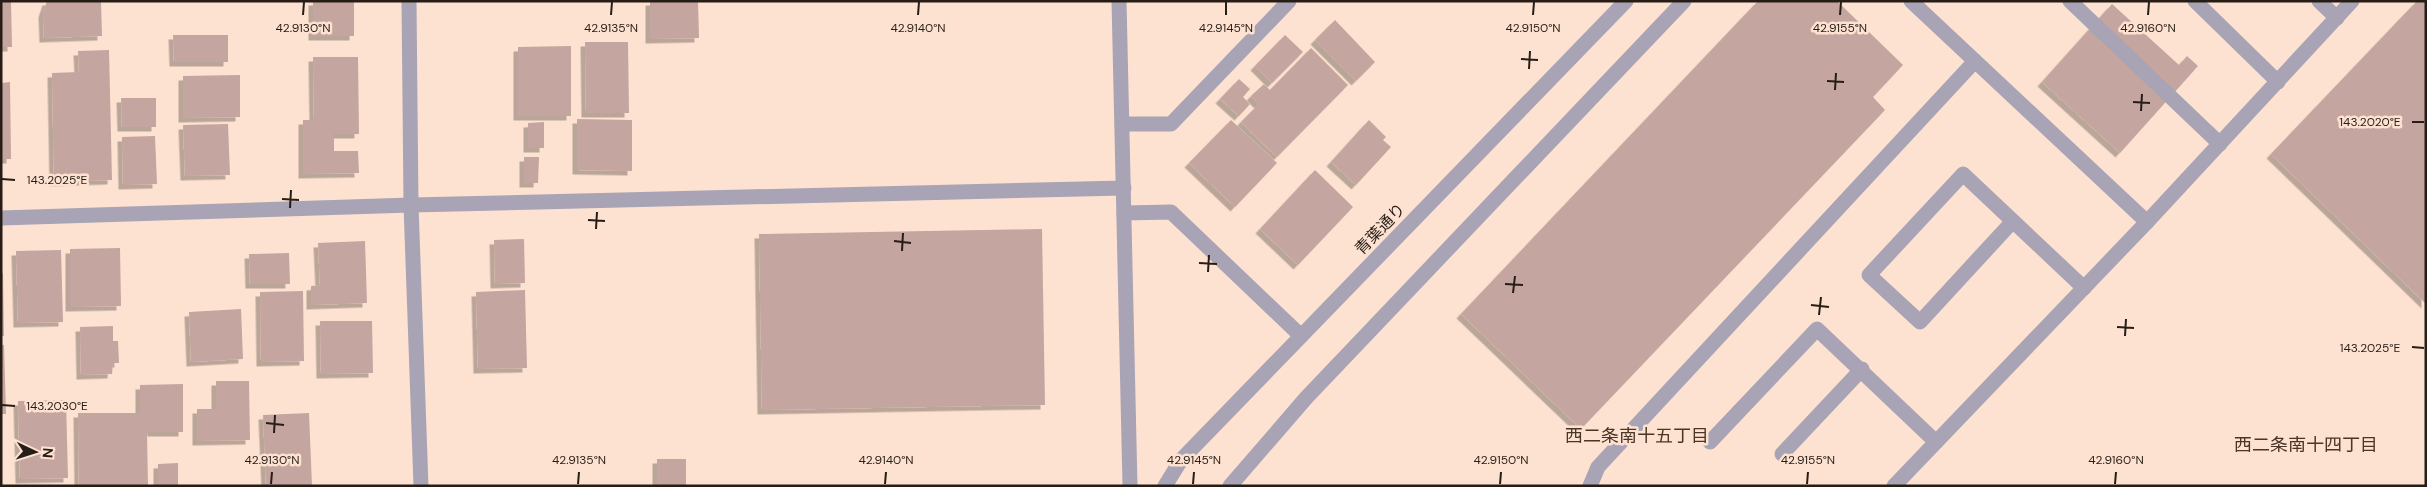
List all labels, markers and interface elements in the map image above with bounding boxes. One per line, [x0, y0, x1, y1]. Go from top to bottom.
text: 42.9130°N [276, 20, 331, 36]
text: 42.9135°N [584, 20, 638, 36]
text: 42.9140°N [890, 20, 946, 36]
text: 42.9145°N [1199, 20, 1253, 36]
text: 42.9150°N [1505, 20, 1561, 36]
text: 42.9155°N [1813, 20, 1867, 36]
text: 42.9160°N [2120, 20, 2176, 36]
text: 143.2020°E [2339, 114, 2401, 130]
text: 143.2025°E [27, 172, 87, 188]
street label: 青葉通り [1350, 199, 1410, 259]
text: 143.2025°E [2340, 340, 2400, 356]
text: 143.2030°E [26, 398, 88, 414]
district label: 西二条南十五丁目 [1565, 424, 1709, 448]
north arrow [10, 427, 60, 477]
district label: 西二条南十四丁目 [2234, 433, 2378, 457]
text: N [39, 447, 57, 459]
text: 42.9130°N [245, 452, 300, 468]
text: 42.9135°N [552, 452, 606, 468]
text: 42.9140°N [858, 452, 914, 468]
text: 42.9145°N [1167, 452, 1221, 468]
text: 42.9150°N [1473, 452, 1529, 468]
text: 42.9155°N [1781, 452, 1835, 468]
text: 42.9160°N [2088, 452, 2144, 468]

